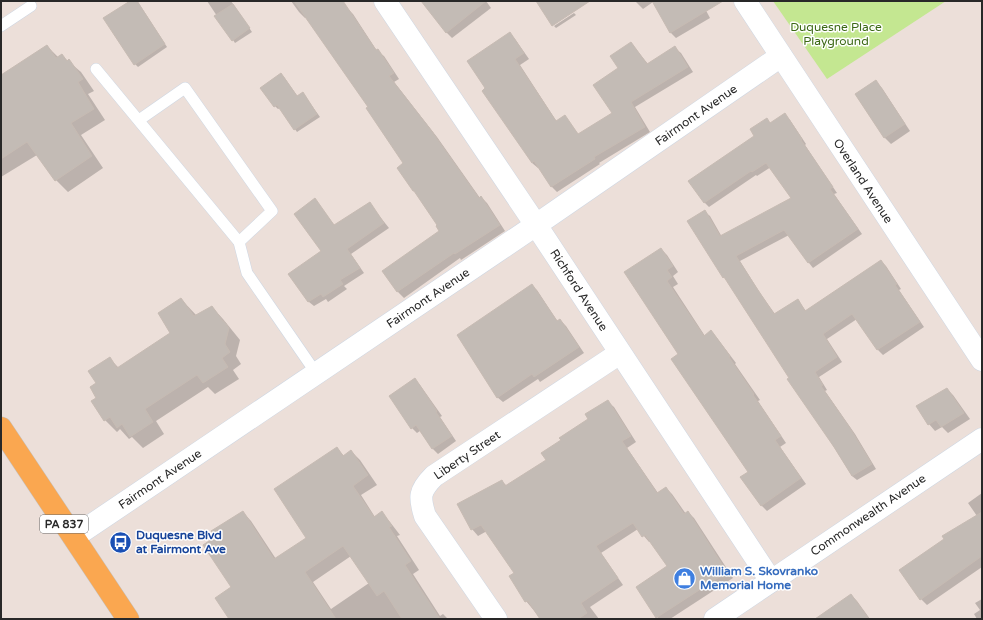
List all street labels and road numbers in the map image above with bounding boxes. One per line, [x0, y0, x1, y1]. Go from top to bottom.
street label: Fairmont Avenue [652, 81, 740, 149]
street label: Overland Avenue [830, 136, 896, 226]
street label: Richford Avenue [547, 246, 611, 334]
street label: Fairmont Avenue [384, 265, 472, 331]
street label: Liberty Street [431, 427, 503, 482]
street label: Fairmont Avenue [116, 446, 204, 512]
street label: Commonwealth Avenue [808, 471, 928, 559]
road number: PA 837 [40, 515, 88, 533]

